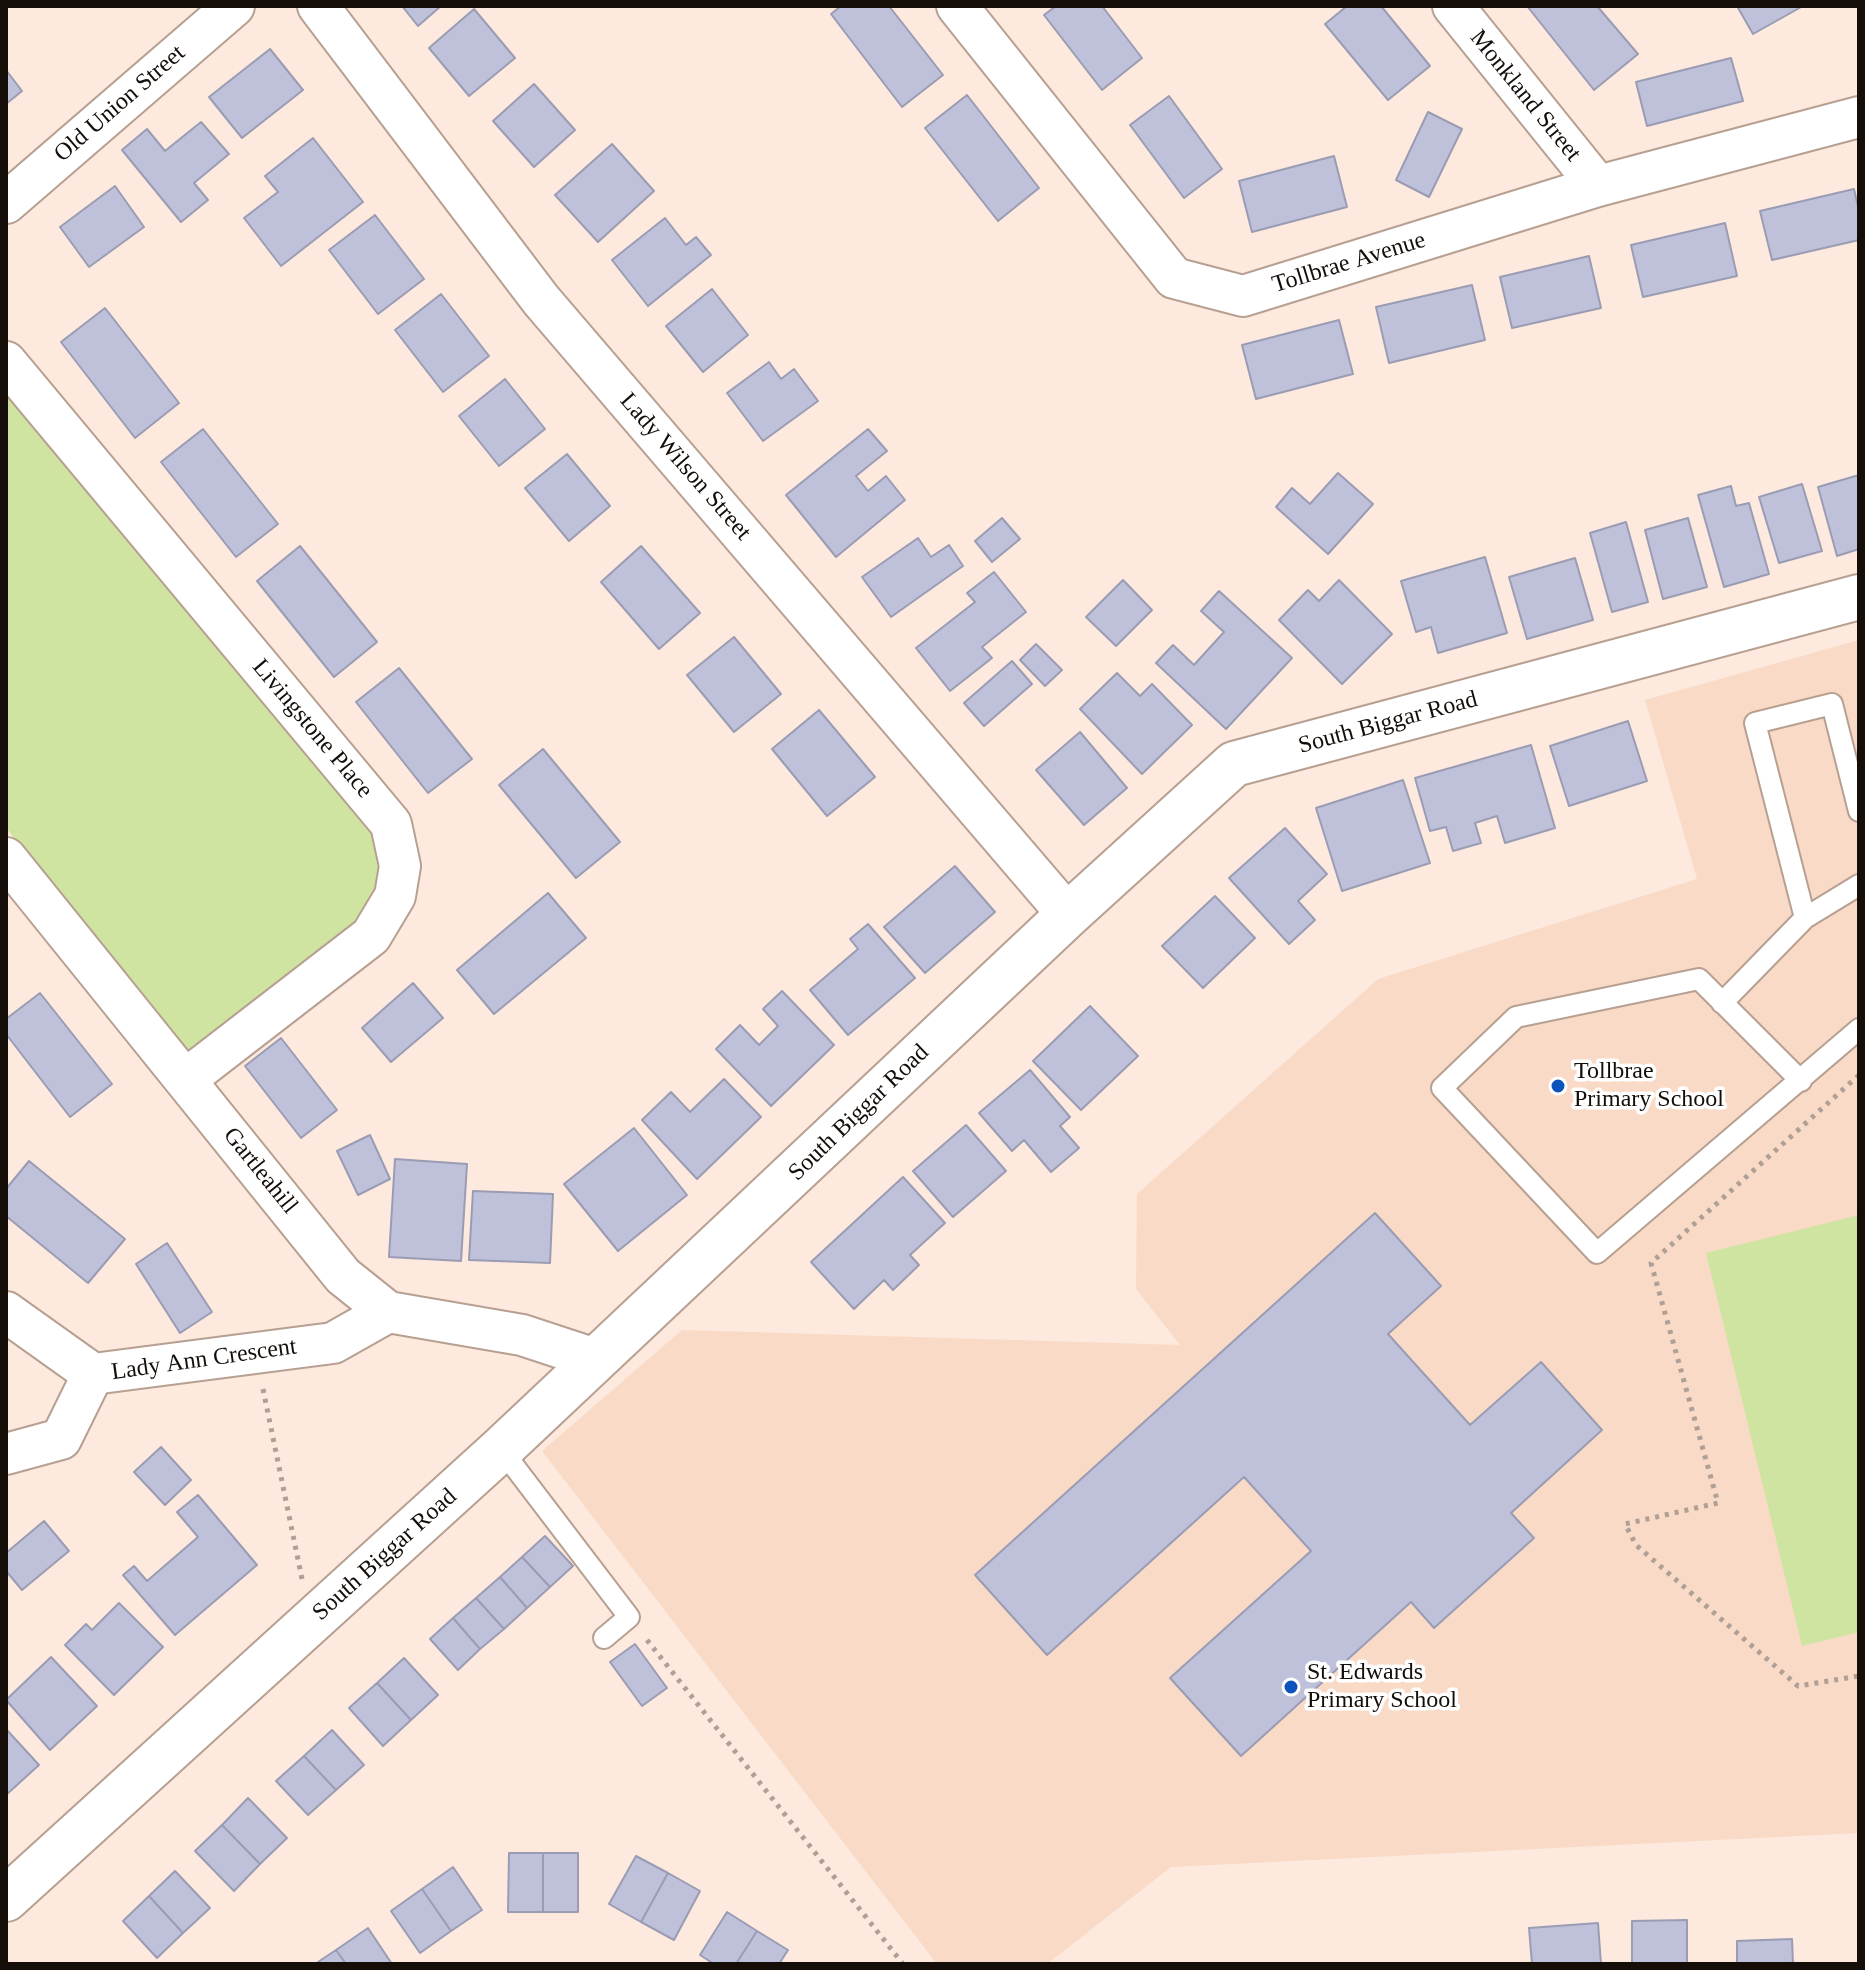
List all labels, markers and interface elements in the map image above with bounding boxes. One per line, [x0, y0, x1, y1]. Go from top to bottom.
street label: Monkland Street [1463, 25, 1587, 167]
street label: Old Union Street [49, 39, 191, 169]
street label: Tollbrae Avenue [1269, 226, 1429, 300]
street label: Lady Wilson Street [613, 387, 757, 547]
street label: Livingstone Place [245, 654, 379, 804]
street label: South Biggar Road [1295, 685, 1481, 761]
street label: South Biggar Road [783, 1039, 935, 1187]
place label: Tollbrae Primary School [1574, 1058, 1724, 1114]
marker: Tollbrae Primary School [1549, 1077, 1567, 1095]
street label: Gartleahill [217, 1122, 303, 1220]
street label: Lady Ann Crescent [110, 1333, 298, 1387]
street label: South Biggar Road [307, 1483, 463, 1627]
place label: St. Edwards Primary School [1307, 1659, 1457, 1715]
marker: St. Edwards Primary School [1282, 1678, 1300, 1696]

